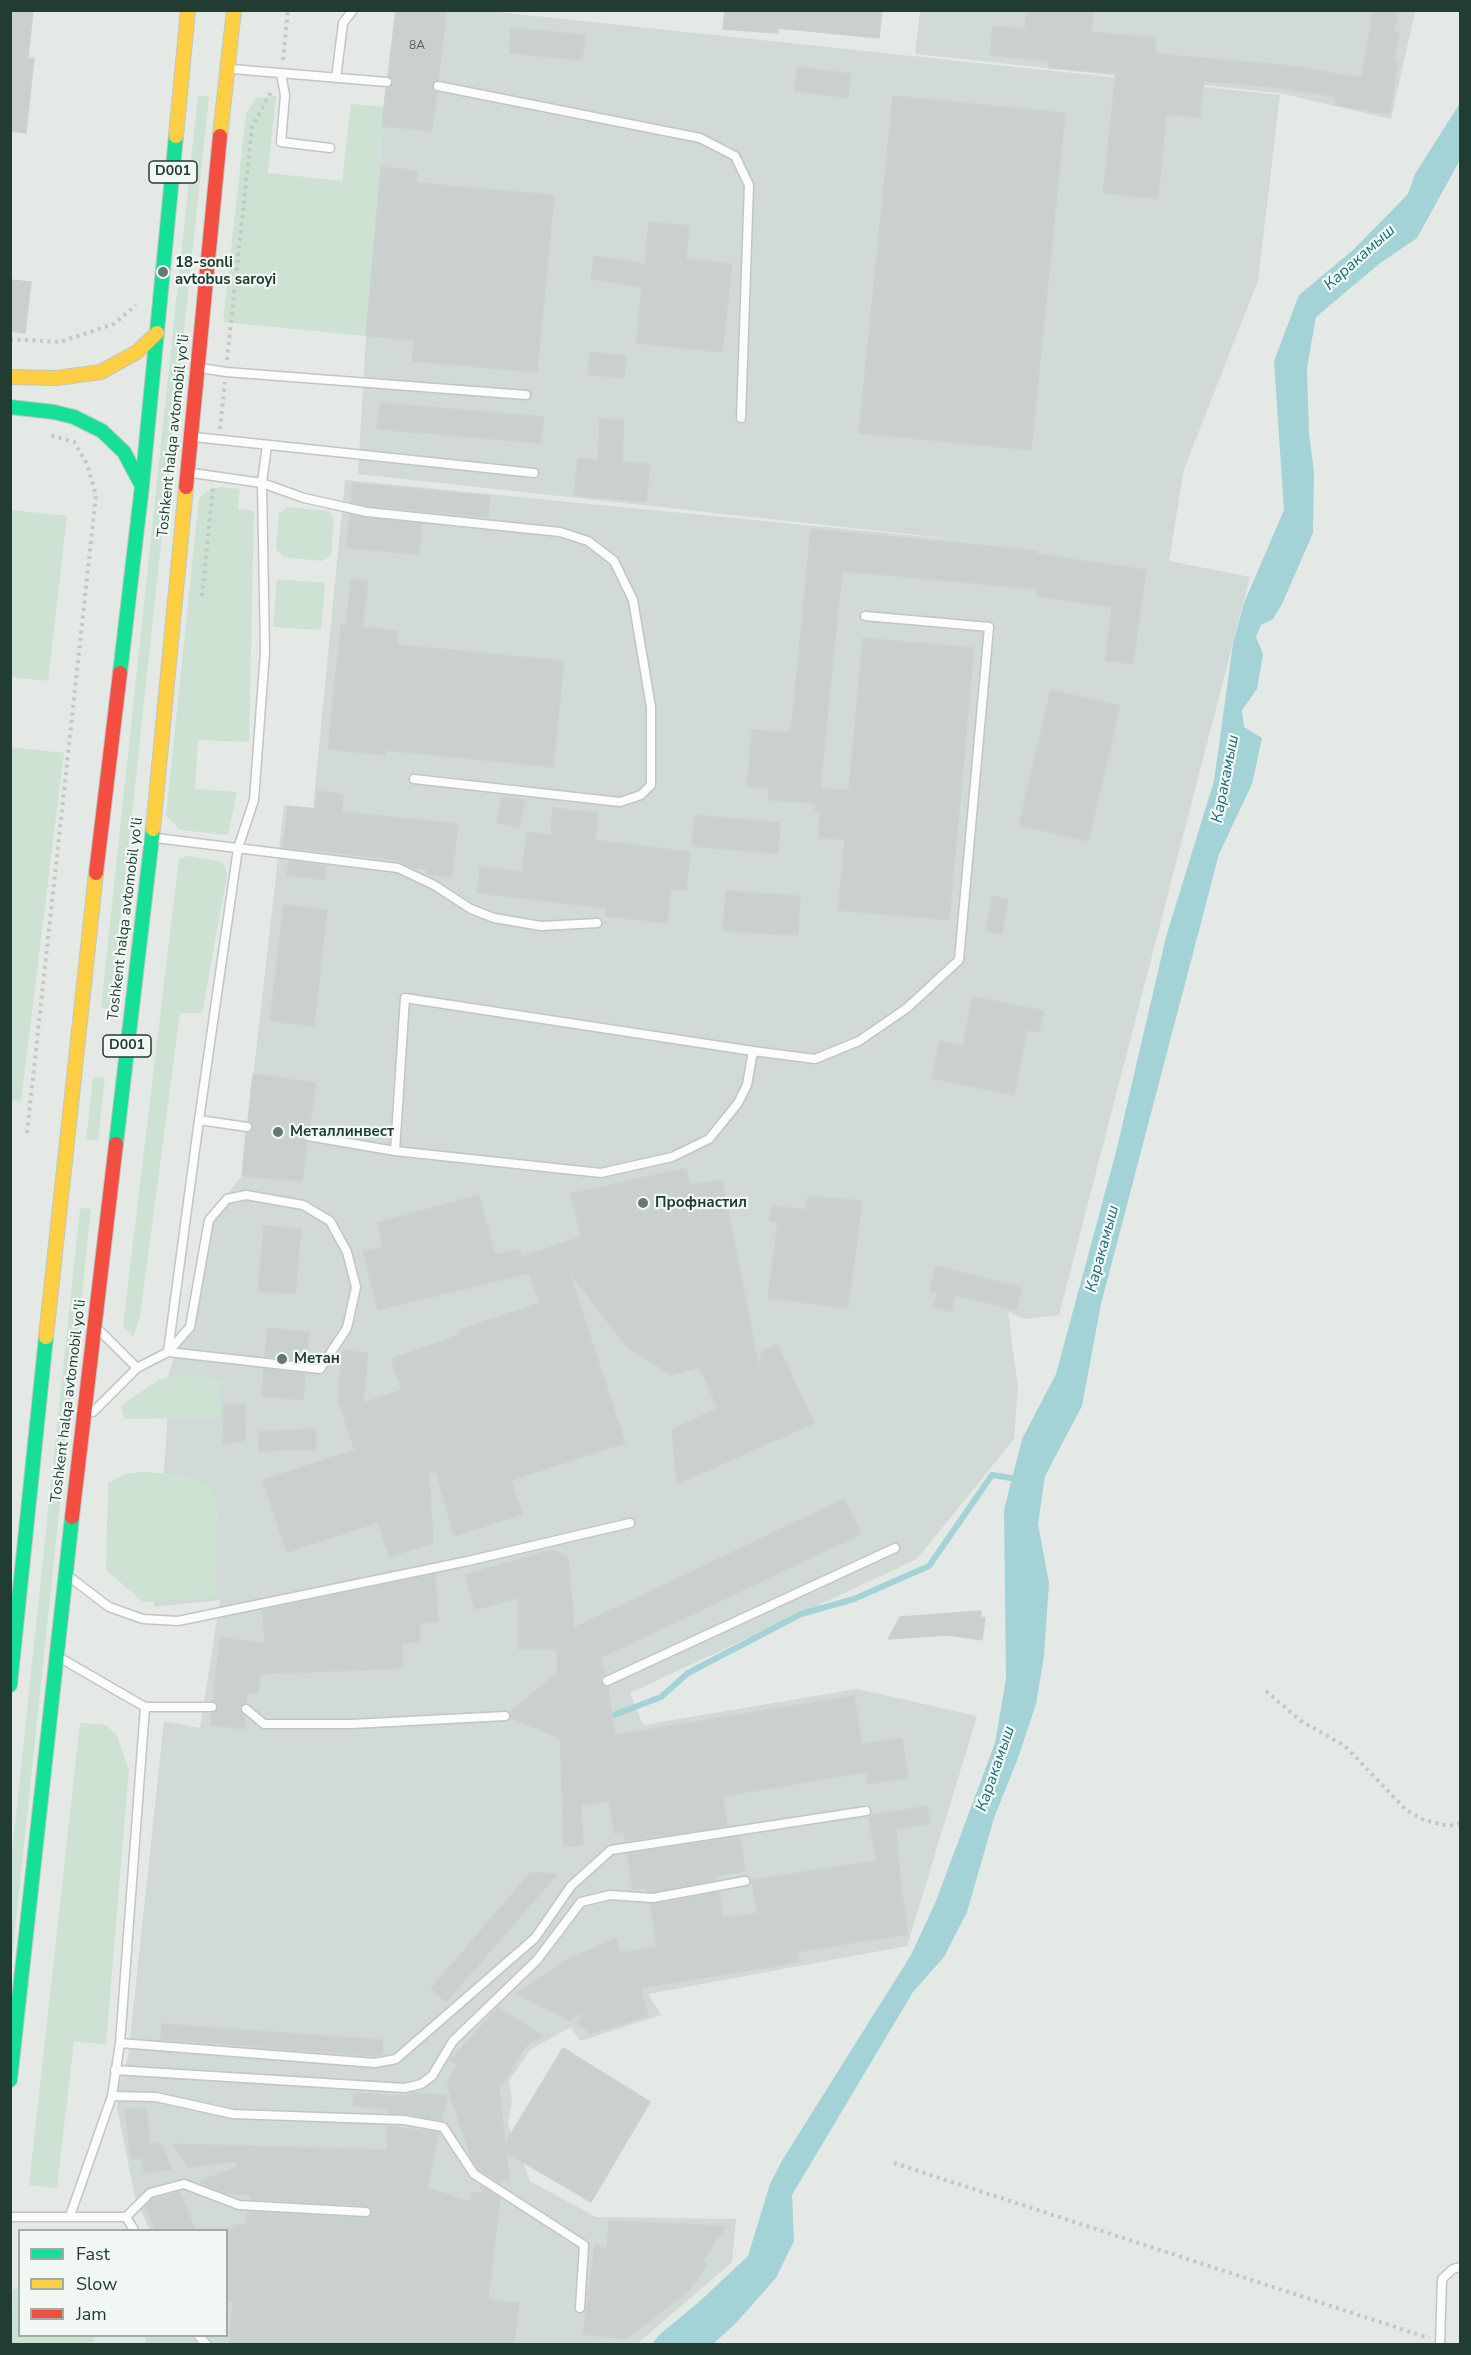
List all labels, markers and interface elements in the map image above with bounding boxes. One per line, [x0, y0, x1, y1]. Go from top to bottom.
house number: 8A [409, 39, 425, 53]
road number: D001 [149, 161, 197, 183]
water label: Каракамыш [1320, 221, 1400, 295]
place label: 18-sonli avtobus saroyi [175, 254, 276, 289]
marker: 18-sonli avtobus saroyi [156, 265, 170, 279]
street label: Toshkent halqa avtomobil yo'li [154, 333, 194, 539]
water label: Каракамыш [1208, 733, 1244, 825]
street label: Toshkent halqa avtomobil yo'li [105, 816, 147, 1022]
road number: D001 [103, 1035, 151, 1057]
place label: Металлинвест [290, 1123, 394, 1141]
marker: Металлинвест [271, 1125, 285, 1139]
place label: Профнастил [655, 1194, 747, 1212]
marker: Профнастил [636, 1196, 650, 1210]
water label: Каракамыш [1082, 1204, 1124, 1294]
street label: Toshkent halqa avtomobil yo'li [48, 1298, 90, 1504]
place label: Метан [294, 1350, 340, 1368]
marker: Метан [275, 1352, 289, 1366]
water label: Каракамыш [972, 1724, 1020, 1814]
legend [18, 2229, 228, 2337]
text: Fast [76, 2242, 110, 2266]
text: Slow [76, 2272, 117, 2296]
text: Jam [76, 2302, 107, 2326]

